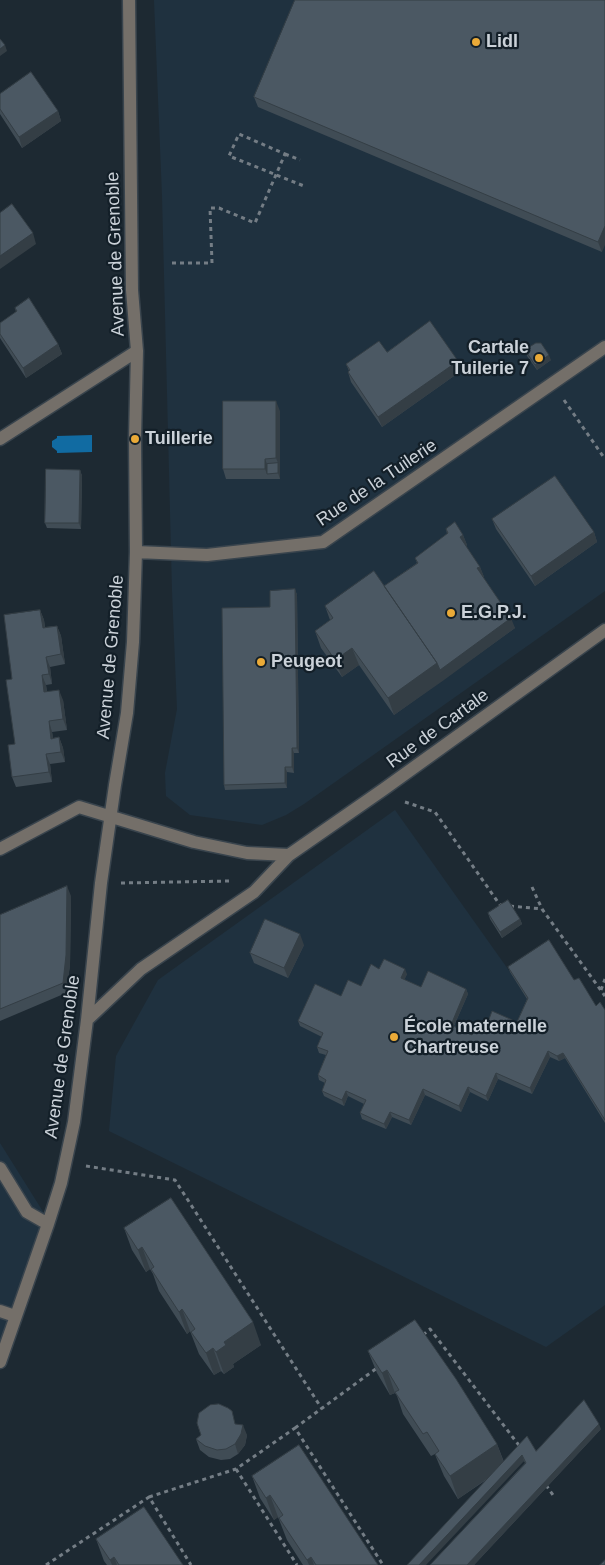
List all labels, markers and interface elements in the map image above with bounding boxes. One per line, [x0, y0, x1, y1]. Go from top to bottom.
place label: Lidl [486, 31, 518, 53]
marker: Lidl [470, 36, 482, 48]
street label: Avenue de Grenoble [102, 171, 130, 337]
place label: Cartale Tuilerie 7 [451, 337, 529, 379]
marker: Cartale Tuilerie 7 [533, 352, 545, 364]
place label: Tuillerie [145, 428, 213, 450]
marker: Tuillerie [129, 433, 141, 445]
street label: Rue de la Tuilerie [313, 435, 441, 531]
street label: Avenue de Grenoble [93, 574, 129, 740]
place label: E.G.P.J. [461, 602, 527, 624]
marker: E.G.P.J. [445, 607, 457, 619]
place label: Peugeot [271, 651, 342, 673]
marker: Peugeot [255, 656, 267, 668]
street label: Rue de Cartale [383, 685, 493, 773]
street label: Avenue de Grenoble [41, 974, 85, 1140]
place label: École maternelle Chartreuse [404, 1016, 547, 1058]
marker: École maternelle Chartreuse [388, 1031, 400, 1043]

